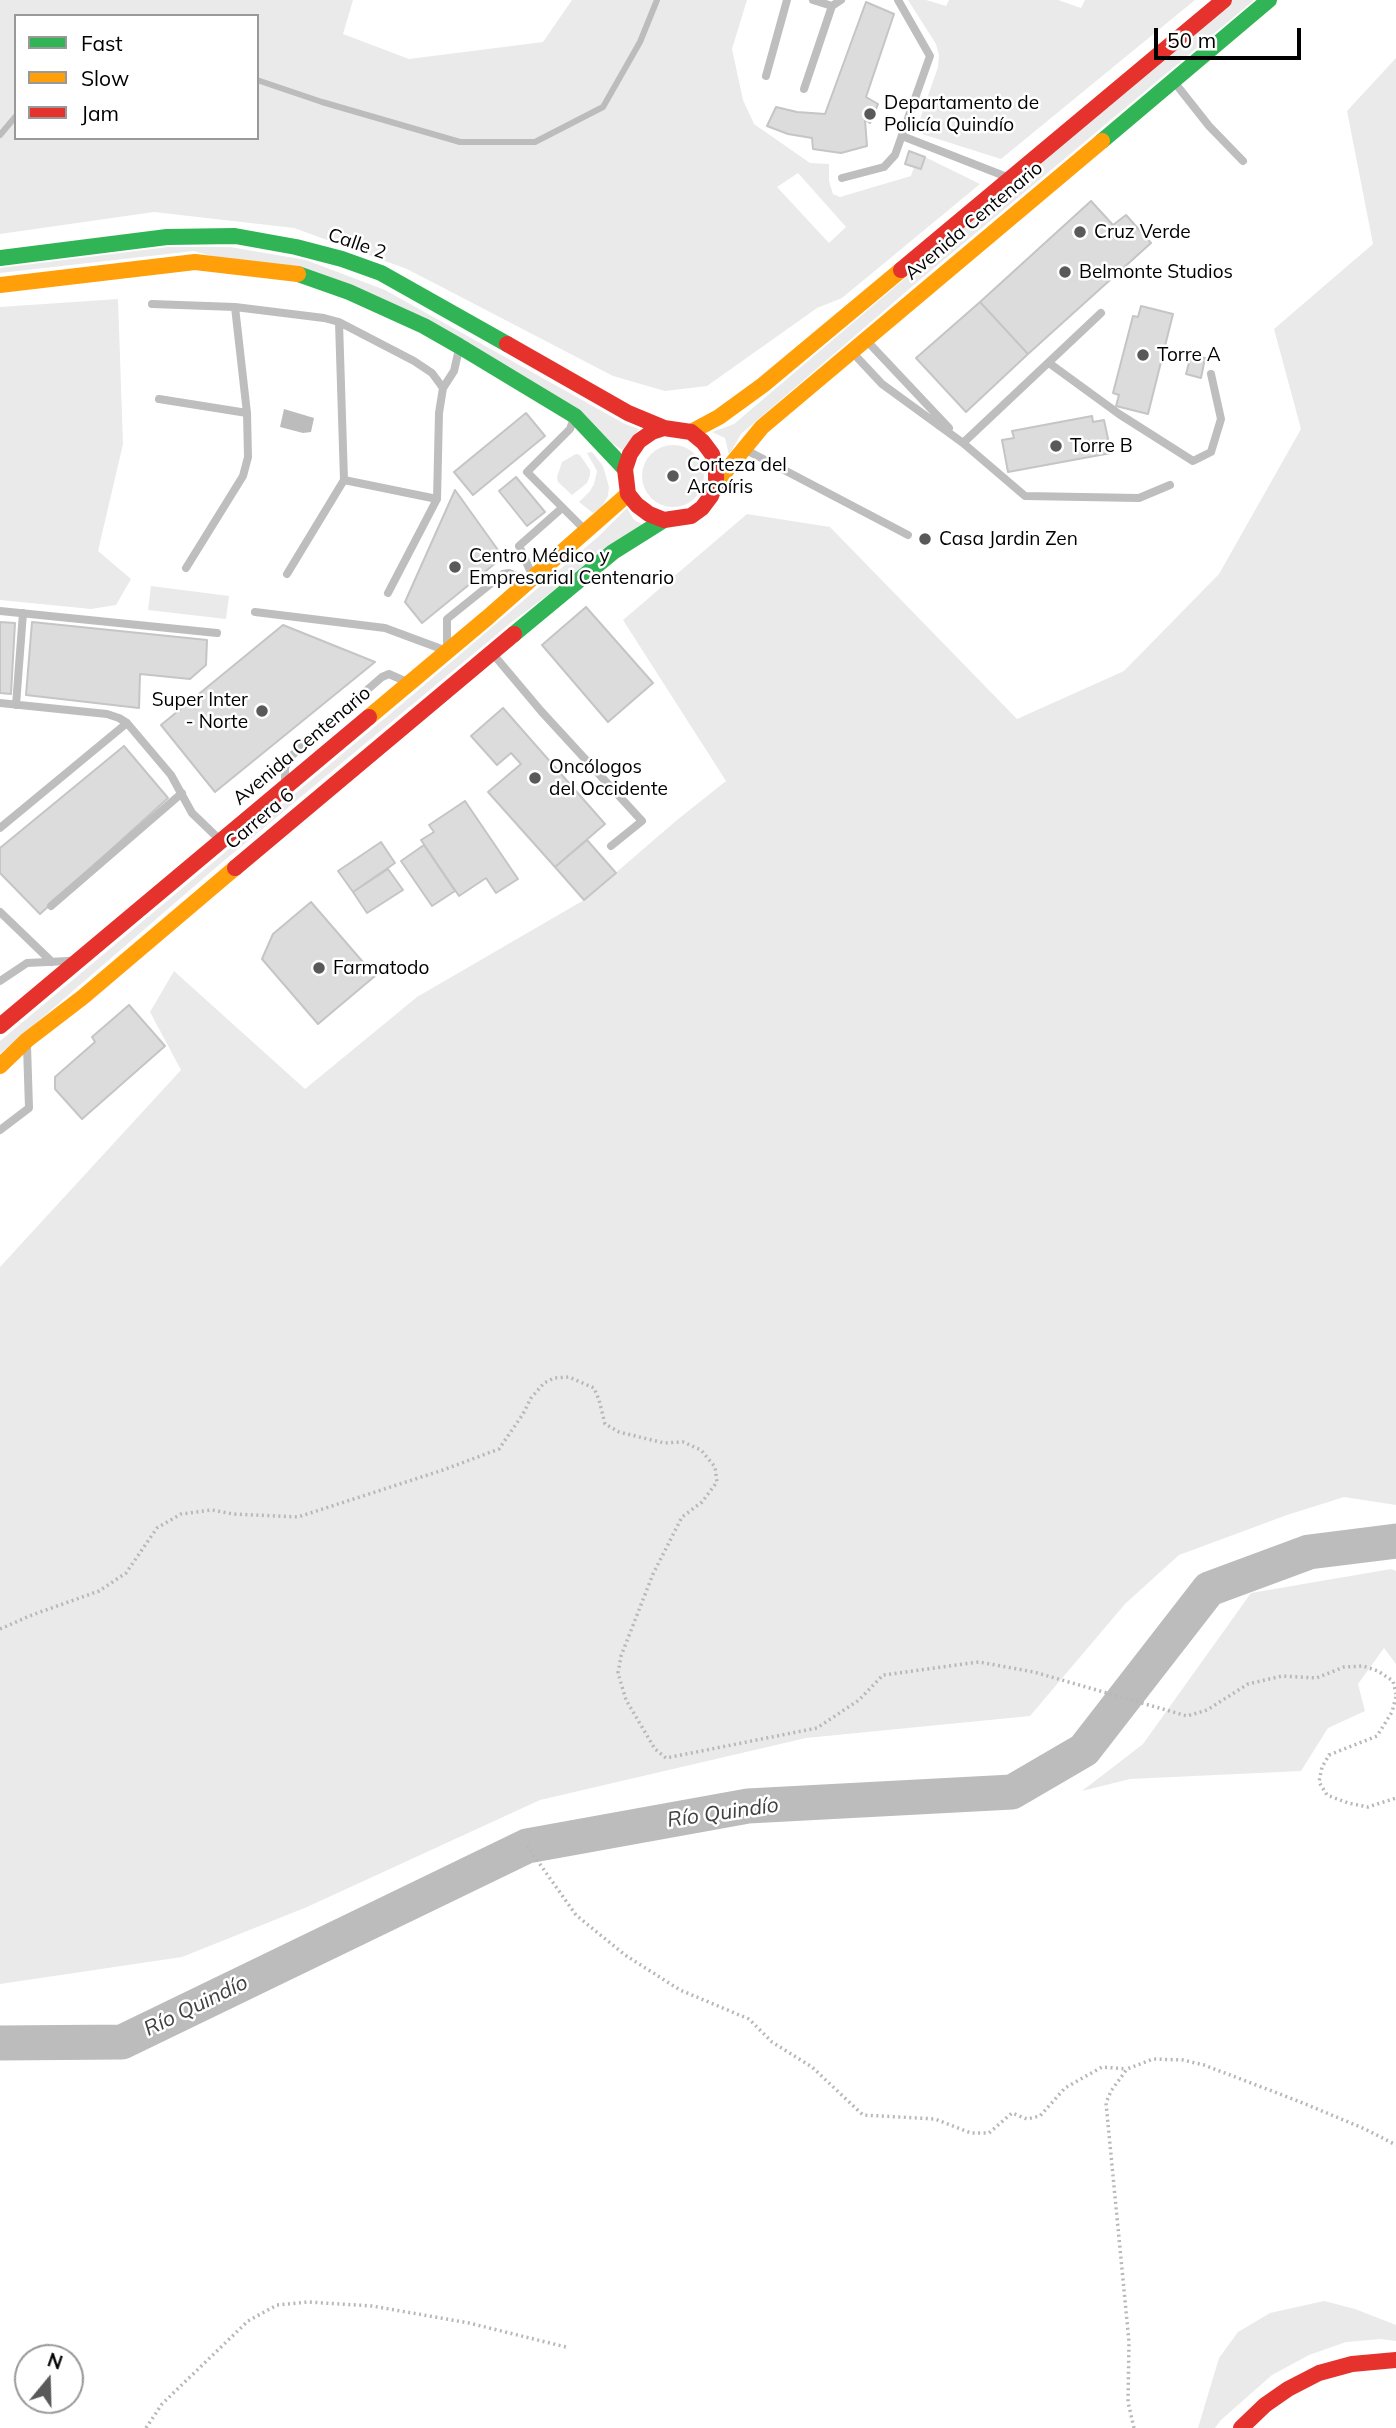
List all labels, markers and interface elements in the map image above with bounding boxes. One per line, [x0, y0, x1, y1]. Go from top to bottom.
legend [14, 14, 259, 140]
scale bar [1158, 14, 1305, 58]
text: 50 m [1167, 27, 1216, 53]
text: Fast [81, 30, 123, 56]
text: Slow [81, 65, 129, 91]
place label: Departamento de Policía Quindío [884, 92, 1039, 136]
text: Jam [81, 100, 119, 126]
marker: Departamento de Policía Quindío [862, 106, 878, 122]
street label: Avenida Centenario [901, 157, 1047, 285]
place label: Cruz Verde [1094, 221, 1191, 243]
street label: Calle 2 [325, 223, 389, 265]
marker: Cruz Verde [1072, 224, 1088, 240]
place label: Belmonte Studios [1079, 261, 1233, 283]
marker: Belmonte Studios [1057, 264, 1073, 280]
place label: Torre A [1157, 344, 1221, 366]
marker: Torre A [1135, 347, 1151, 363]
place label: Torre B [1070, 435, 1133, 457]
marker: Torre B [1048, 438, 1064, 454]
place label: Corteza del Arcoíris [687, 454, 787, 498]
marker: Corteza del Arcoíris [665, 468, 681, 484]
place label: Casa Jardin Zen [939, 528, 1078, 550]
marker: Casa Jardin Zen [917, 531, 933, 547]
place label: Centro Médico y Empresarial Centenario [469, 545, 674, 589]
marker: Centro Médico y Empresarial Centenario [447, 559, 463, 575]
street label: Avenida Centenario [229, 682, 375, 810]
place label: Super Inter - Norte [152, 689, 248, 733]
marker: Super Inter - Norte [254, 703, 270, 719]
place label: Oncólogos del Occidente [549, 756, 668, 800]
marker: Oncólogos del Occidente [527, 770, 543, 786]
street label: Carrera 6 [221, 784, 299, 854]
place label: Farmatodo [333, 957, 429, 979]
marker: Farmatodo [311, 960, 327, 976]
water label: Río Quindío [666, 1793, 780, 1833]
water label: Río Quindío [140, 1970, 252, 2042]
north arrow [14, 2344, 84, 2414]
text: N [44, 2347, 66, 2375]

